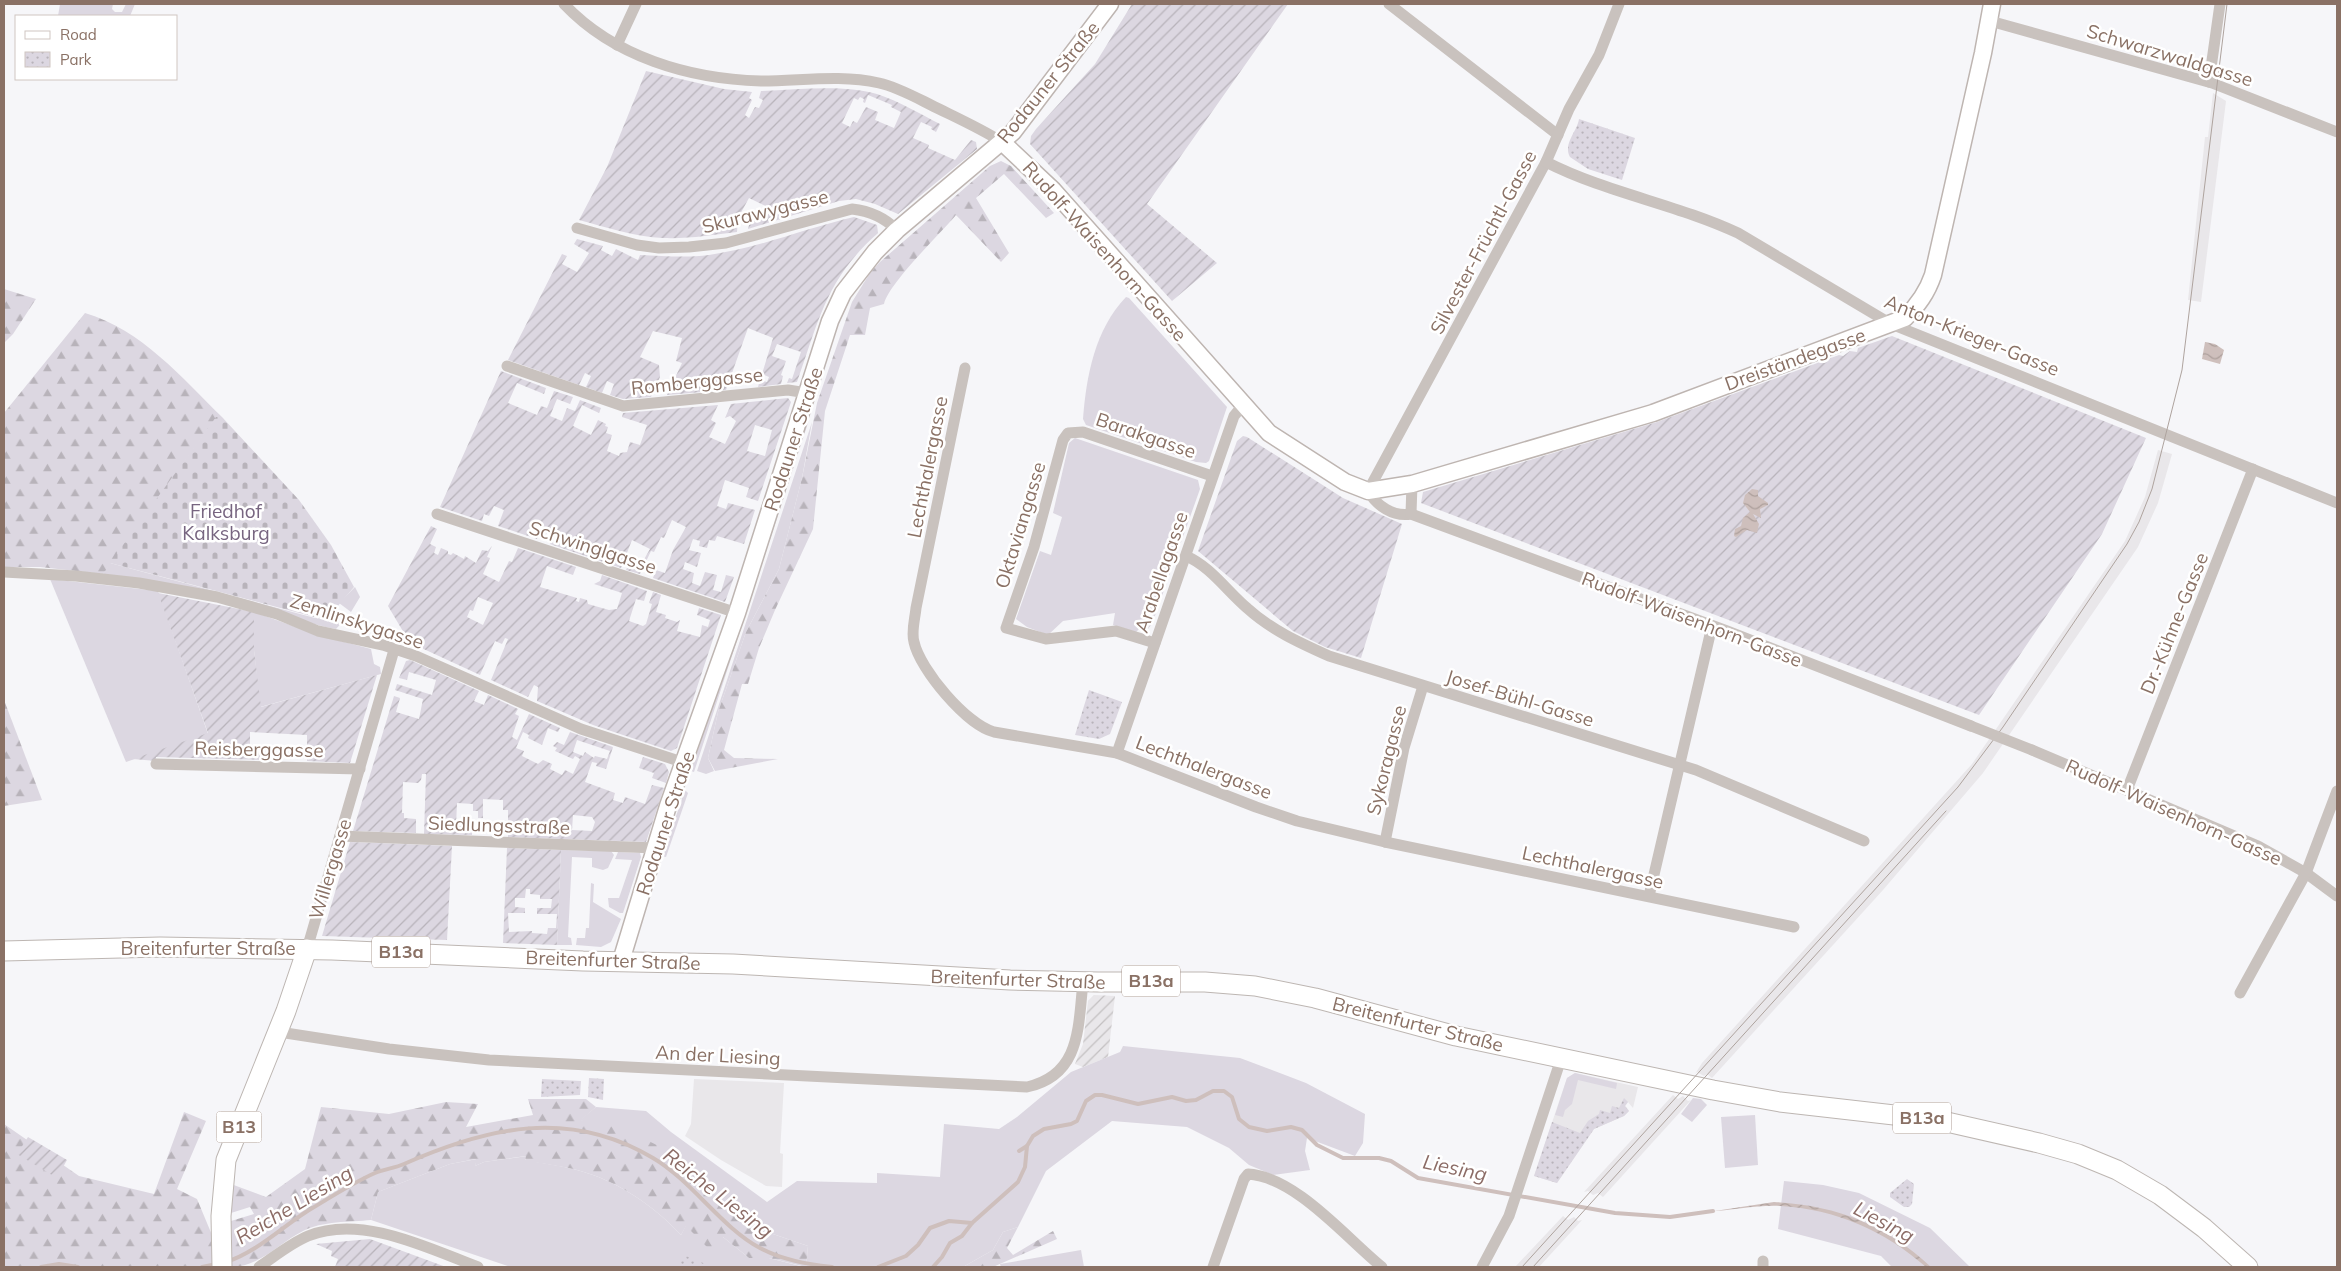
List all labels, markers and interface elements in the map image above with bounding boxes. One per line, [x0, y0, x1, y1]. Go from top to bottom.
legend [15, 15, 178, 80]
street label: Rodauner Straße [992, 16, 1104, 148]
street label: Schwarzwaldgasse [2084, 18, 2256, 92]
text: Road [60, 25, 97, 44]
text: Park [60, 50, 92, 69]
street label: Silvester-Früchtl-Gasse [1424, 146, 1542, 338]
street label: Rudolf-Waisenhorn-Gasse [1018, 156, 1192, 346]
street label: Skurawygasse [699, 184, 831, 238]
street label: Anton-Krieger-Gasse [1881, 289, 2063, 381]
street label: Dreiständegasse [1721, 322, 1869, 396]
street label: Romberggasse [630, 362, 764, 400]
street label: Rodauner Straße [758, 364, 828, 514]
street label: Lechthalergasse [901, 394, 953, 540]
street label: Barakgasse [1093, 407, 1199, 463]
street label: Oktaviangasse [989, 459, 1051, 591]
park label: Friedhof Kalksburg [182, 499, 270, 545]
street label: Arabellagasse [1129, 508, 1193, 636]
street label: Schwinglgasse [526, 515, 660, 579]
street label: Dr.-Kühne-Gasse [2135, 549, 2213, 697]
street label: Rudolf-Waisenhorn-Gasse [1579, 566, 1805, 672]
street label: Zemlinskygasse [287, 588, 427, 654]
street label: Josef-Bühl-Gasse [1443, 664, 1597, 732]
street label: Sykoragasse [1361, 703, 1411, 817]
street label: Lechthalergasse [1132, 730, 1276, 804]
street label: Reisberggasse [194, 736, 324, 762]
street label: Rodauner Straße [630, 748, 700, 898]
street label: Rudolf-Waisenhorn-Gasse [2062, 753, 2286, 871]
street label: Siedlungsstraße [428, 811, 570, 839]
street label: Willergasse [303, 816, 357, 922]
street label: Lechthalergasse [1520, 840, 1666, 894]
street label: Breitenfurter Straße [120, 936, 296, 960]
road number: B13a [372, 936, 430, 968]
street label: Breitenfurter Straße [525, 945, 701, 975]
street label: Breitenfurter Straße [930, 964, 1106, 994]
road number: B13a [1122, 966, 1180, 996]
street label: Breitenfurter Straße [1330, 991, 1506, 1057]
street label: An der Liesing [655, 1040, 781, 1070]
road number: B13a [1893, 1102, 1951, 1134]
road number: B13 [216, 1112, 262, 1142]
water label: Reiche Liesing [659, 1142, 778, 1243]
water label: Liesing [1421, 1149, 1489, 1186]
water label: Reiche Liesing [231, 1160, 357, 1249]
water label: Liesing [1850, 1195, 1919, 1248]

